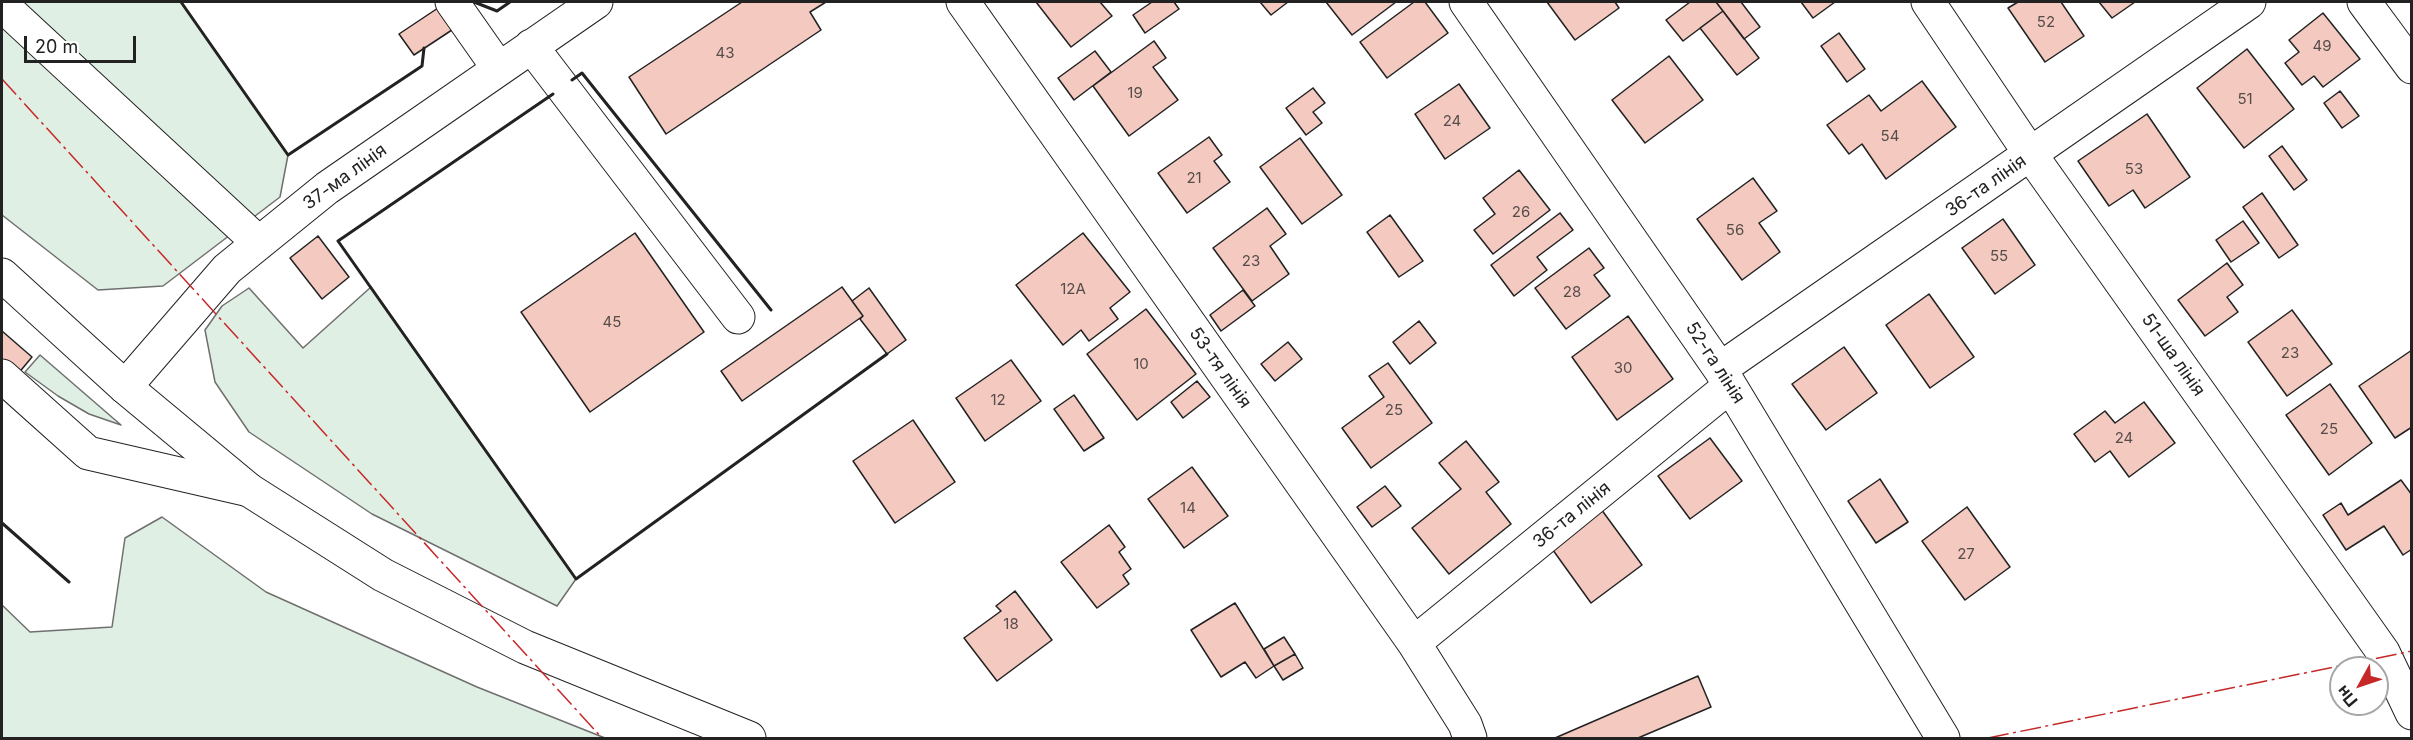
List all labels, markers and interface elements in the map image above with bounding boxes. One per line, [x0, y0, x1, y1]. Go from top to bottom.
house number: 52 [2037, 13, 2055, 31]
scale bar [27, 24, 140, 62]
text: 20 m [35, 36, 78, 57]
house number: 49 [2313, 37, 2331, 55]
house number: 43 [716, 44, 734, 62]
house number: 19 [1127, 84, 1143, 102]
house number: 51 [2237, 90, 2253, 108]
house number: 24 [1443, 112, 1461, 130]
house number: 54 [1881, 127, 1899, 145]
street label: 37-ма лінія [299, 139, 391, 215]
street label: 36-та лінія [1941, 150, 2031, 222]
house number: 53 [2125, 160, 2143, 178]
house number: 21 [1186, 169, 1202, 187]
house number: 26 [1512, 203, 1530, 221]
house number: 56 [1726, 221, 1744, 239]
house number: 55 [1990, 247, 2008, 265]
house number: 23 [1242, 252, 1260, 270]
house number: 12А [1060, 280, 1086, 298]
house number: 28 [1563, 283, 1581, 301]
street label: 51-ша лінія [2137, 309, 2209, 401]
house number: 45 [603, 313, 621, 331]
street label: 52-га лінія [1681, 318, 1749, 408]
street label: 53-тя лінія [1184, 324, 1256, 412]
house number: 23 [2281, 344, 2299, 362]
house number: 10 [1133, 355, 1149, 373]
house number: 30 [1614, 359, 1632, 377]
house number: 12 [990, 391, 1006, 409]
house number: 25 [1385, 401, 1403, 419]
house number: 25 [2320, 420, 2338, 438]
house number: 24 [2115, 429, 2133, 447]
street label: 36-та лінія [1529, 477, 1615, 553]
house number: 14 [1180, 499, 1196, 517]
house number: 27 [1957, 545, 1975, 563]
house number: 18 [1003, 615, 1019, 633]
north arrow [2329, 656, 2389, 716]
text: Пн [2332, 681, 2361, 711]

